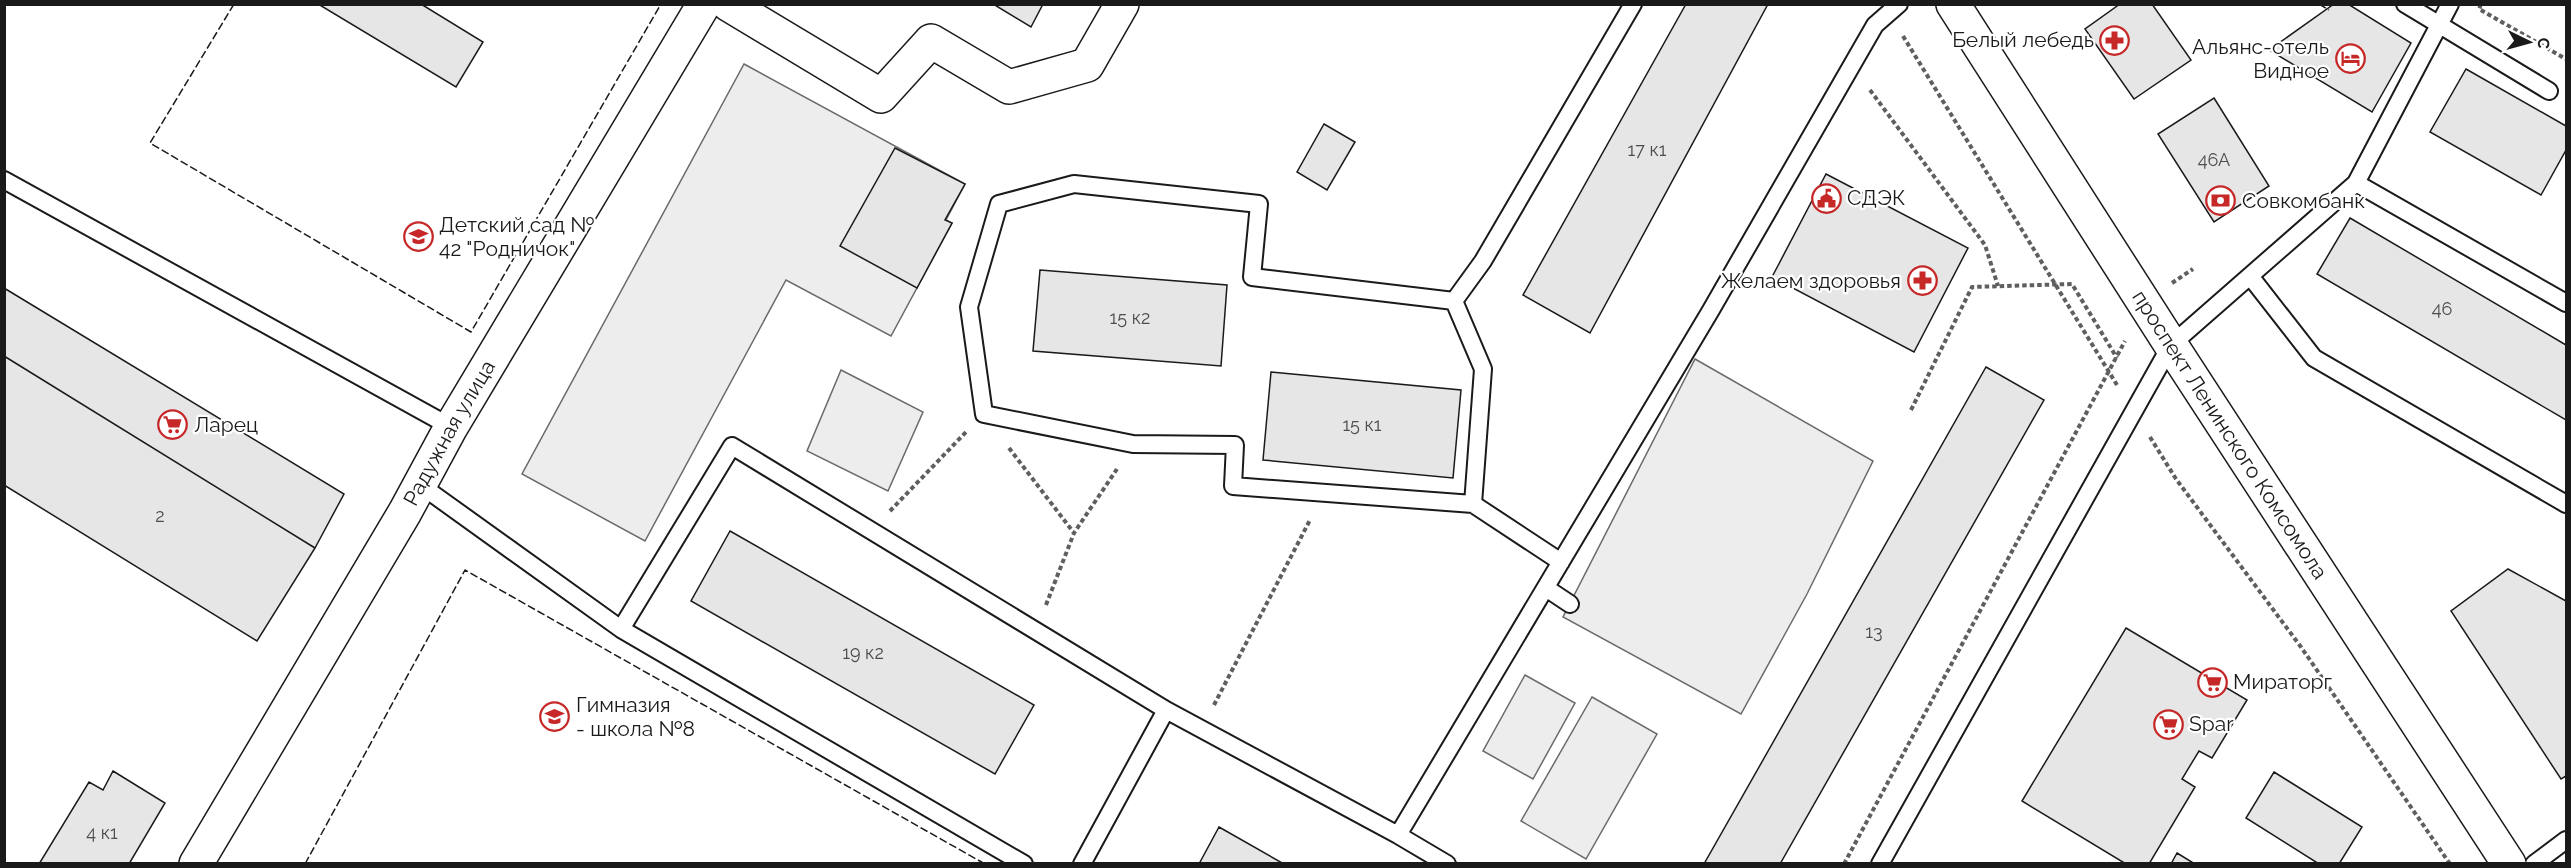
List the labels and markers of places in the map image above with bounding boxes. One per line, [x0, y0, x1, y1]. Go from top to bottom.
pharmacy icon: Белый лебедь [2099, 24, 2131, 56]
place label: Белый лебедь [1952, 27, 2094, 52]
place label: Альянс-отель Видное [2192, 34, 2329, 83]
hotel icon: Альянс-отель Видное [2334, 43, 2366, 75]
public building icon: СДЭК [1810, 182, 1842, 214]
place label: СДЭК [1847, 185, 1905, 210]
bank icon: Совкомбанк [2205, 185, 2237, 217]
place label: Совкомбанк [2242, 188, 2365, 213]
place label: Детский сад № 42 "Родничок" [439, 212, 594, 261]
school or university icon: Детский сад № 42 "Родничок" [402, 221, 434, 253]
pharmacy icon: Желаем здоровья [1906, 265, 1938, 297]
place label: Желаем здоровья [1721, 268, 1901, 293]
supermarket icon: Ларец [157, 409, 189, 441]
place label: Ларец [194, 412, 258, 437]
supermarket icon: Мираторг [2196, 666, 2228, 698]
place label: Мираторг [2233, 669, 2333, 694]
place label: Гимназия - школа №8 [576, 692, 695, 741]
school or university icon: Гимназия - школа №8 [539, 701, 571, 733]
supermarket icon: Spar [2152, 708, 2184, 740]
place label: Spar [2189, 711, 2234, 736]

